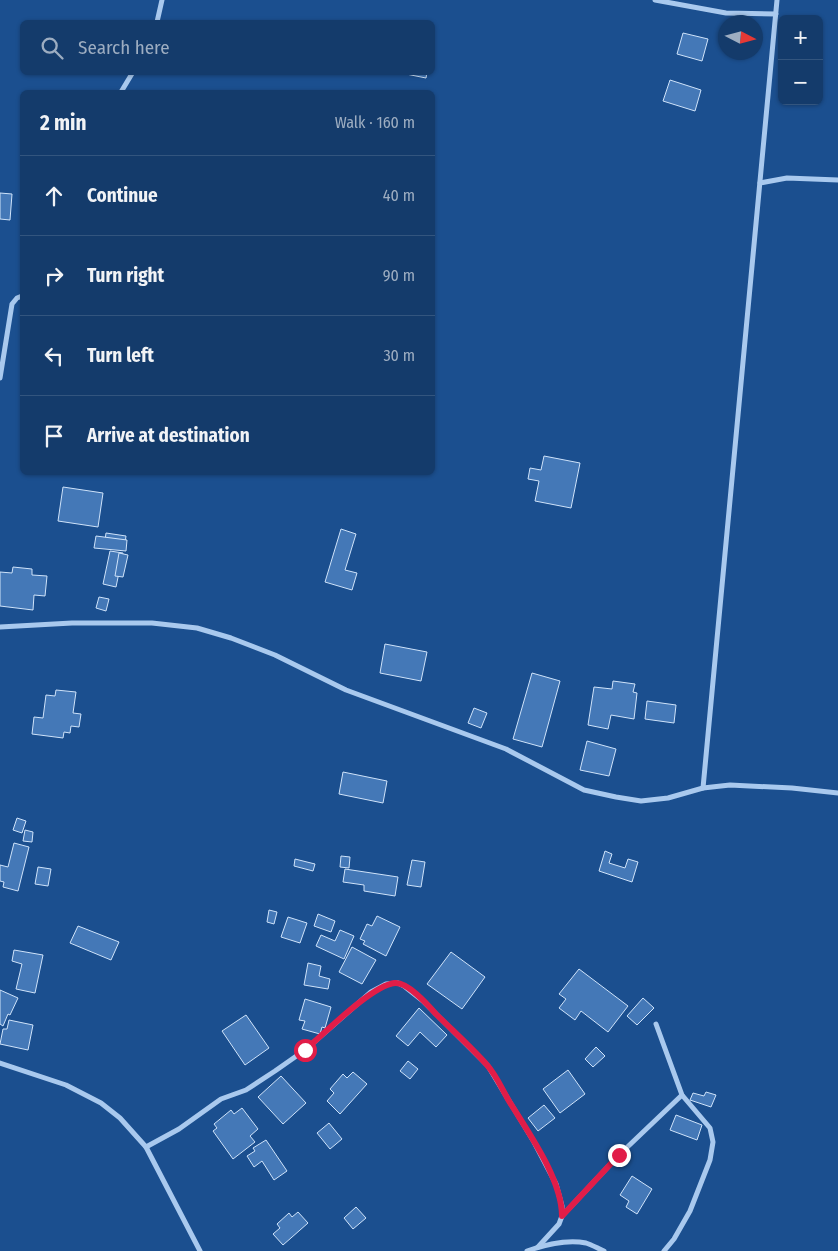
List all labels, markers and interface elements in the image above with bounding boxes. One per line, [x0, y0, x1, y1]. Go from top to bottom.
north arrow [718, 15, 763, 60]
map controls [778, 15, 823, 105]
button: + [778, 15, 823, 60]
search box [20, 20, 435, 75]
icon: search [38, 34, 66, 62]
text: Search here [78, 36, 170, 59]
button: − [778, 60, 823, 105]
text: 2 min [40, 110, 87, 136]
text: Walk · 160 m [335, 113, 415, 132]
icon: ahead [40, 182, 68, 210]
text: Continue [87, 184, 158, 207]
text: 40 m [383, 186, 415, 205]
icon: right [40, 262, 68, 290]
text: Turn right [87, 264, 164, 287]
text: 90 m [383, 266, 415, 285]
icon: left [40, 342, 68, 370]
text: Turn left [87, 344, 154, 367]
text: 30 m [383, 346, 415, 365]
icon: arrive [40, 422, 68, 450]
text: Arrive at destination [87, 424, 250, 447]
route start [294, 1039, 317, 1062]
route end [608, 1144, 631, 1167]

